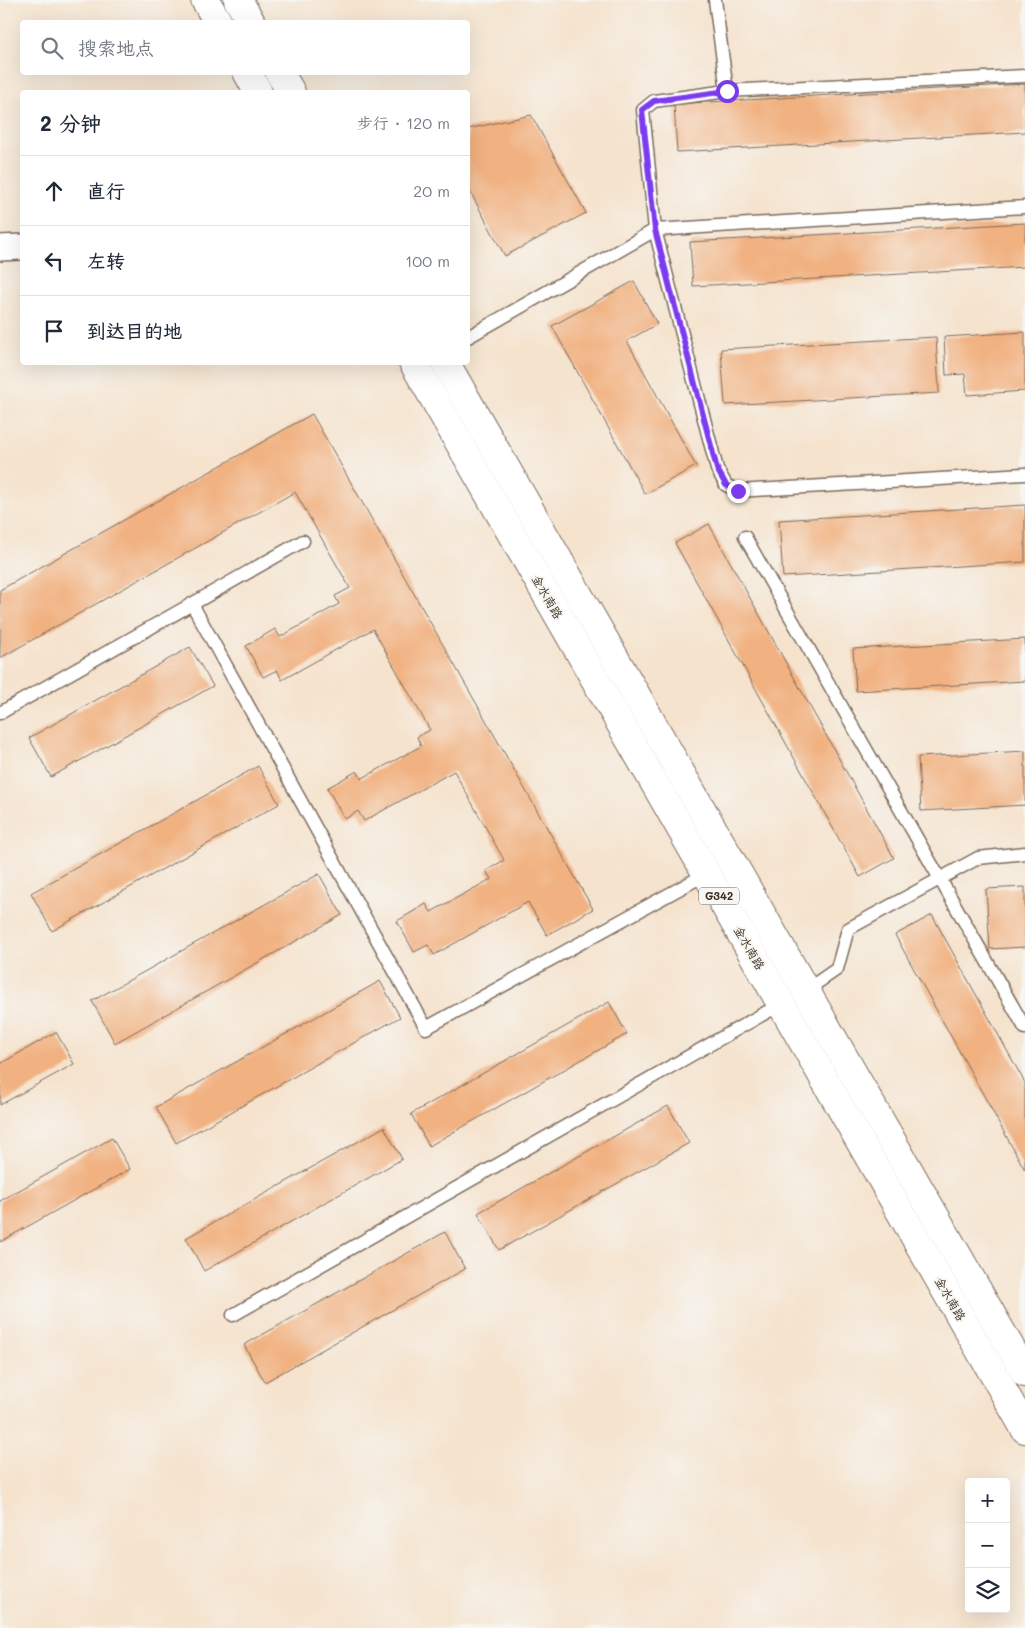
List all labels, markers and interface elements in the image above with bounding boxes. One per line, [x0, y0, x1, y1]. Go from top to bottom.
search box [20, 20, 470, 75]
icon: search [38, 34, 66, 62]
text: 搜索地点 [78, 35, 154, 60]
route start [716, 80, 739, 103]
text: 2 分钟 [40, 109, 101, 136]
text: 步行 · 120 m [357, 112, 450, 133]
icon: ahead [40, 177, 68, 205]
text: 直行 [87, 178, 125, 203]
text: 20 m [413, 180, 450, 201]
icon: left [40, 247, 68, 275]
text: 左转 [87, 248, 125, 273]
text: 100 m [405, 250, 450, 271]
icon: arrive [40, 317, 68, 345]
text: 到达目的地 [87, 318, 182, 343]
route end [727, 480, 750, 503]
street label: 金水南路 [529, 572, 567, 621]
road number: G342 [699, 888, 739, 904]
street label: 金水南路 [731, 923, 769, 972]
street label: 金水南路 [932, 1274, 970, 1323]
map controls [965, 1478, 1010, 1613]
button: + [965, 1478, 1010, 1523]
button: − [965, 1523, 1010, 1568]
button: layers [965, 1568, 1010, 1613]

